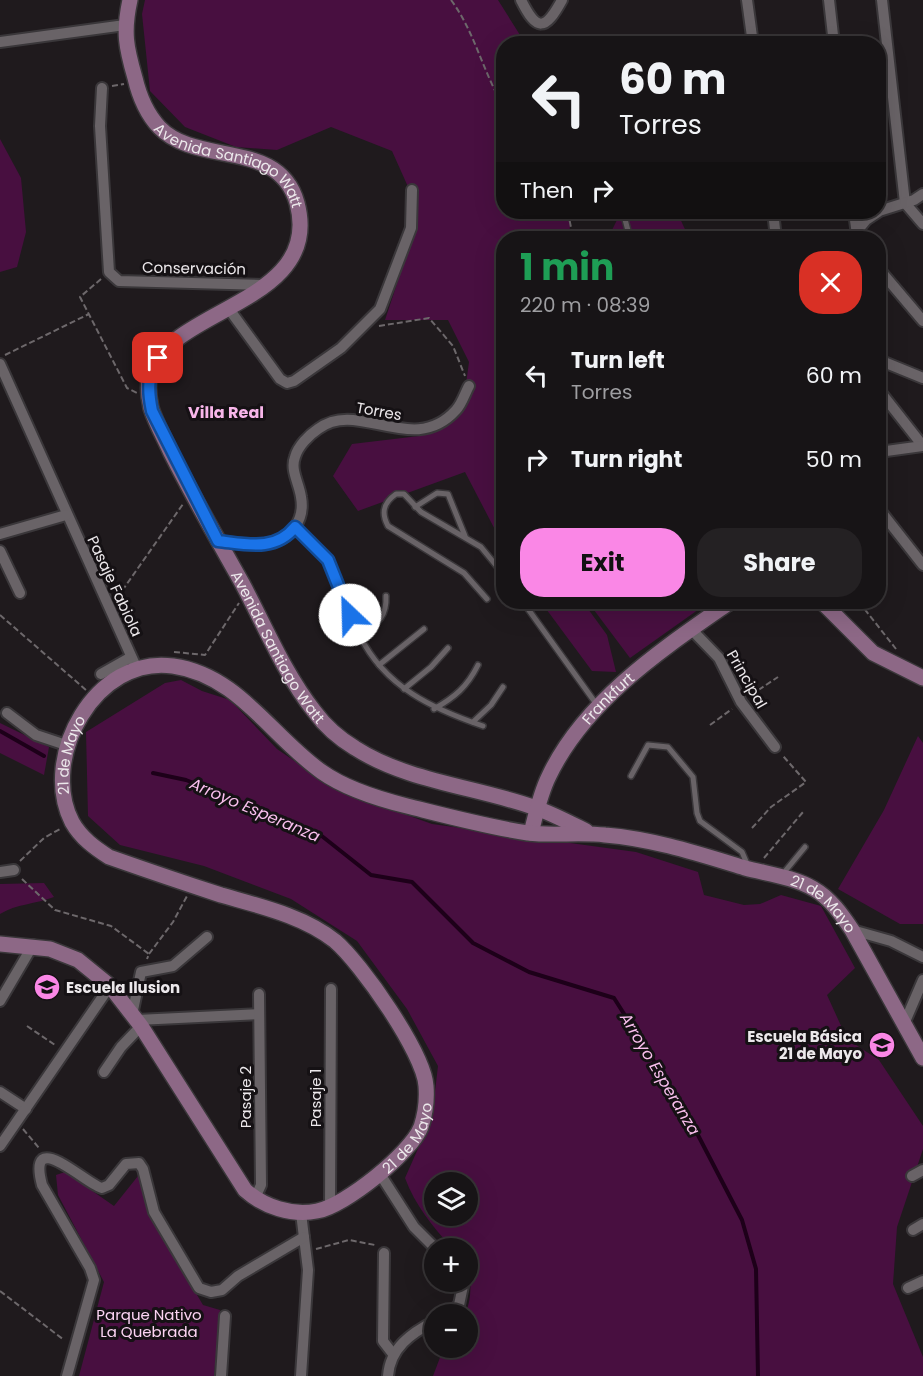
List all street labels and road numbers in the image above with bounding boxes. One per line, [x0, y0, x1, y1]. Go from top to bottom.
street label: Avenida Santiago Watt [150, 118, 308, 210]
street label: Conservación [142, 257, 246, 279]
street label: Torres [355, 397, 404, 425]
street label: Pasaje Fabiola [82, 532, 148, 640]
street label: Avenida Santiago Watt [226, 567, 330, 728]
street label: Principal [722, 646, 772, 712]
street label: Frankfurt [576, 667, 638, 729]
street label: 21 de Mayo [52, 711, 90, 796]
street label: 21 de Mayo [788, 869, 861, 937]
street label: Pasaje 2 [235, 1066, 256, 1128]
street label: Pasaje 1 [305, 1069, 326, 1127]
street label: 21 de Mayo [377, 1101, 436, 1178]

